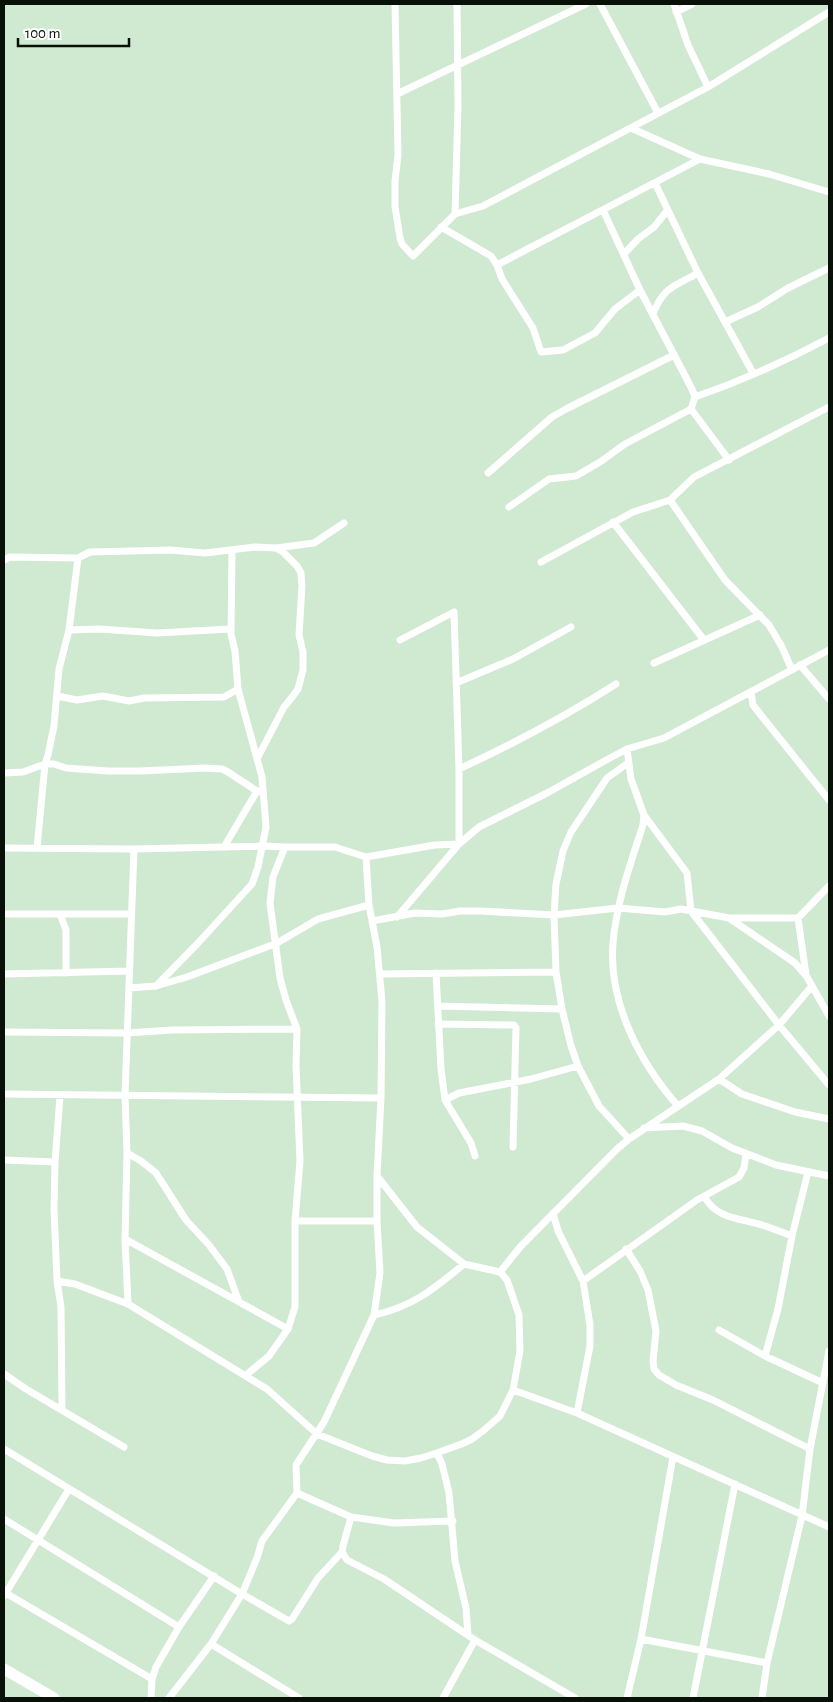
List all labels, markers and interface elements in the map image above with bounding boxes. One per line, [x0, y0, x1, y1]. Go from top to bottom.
scale bar [18, 15, 129, 47]
text: 100 m [25, 26, 60, 41]

